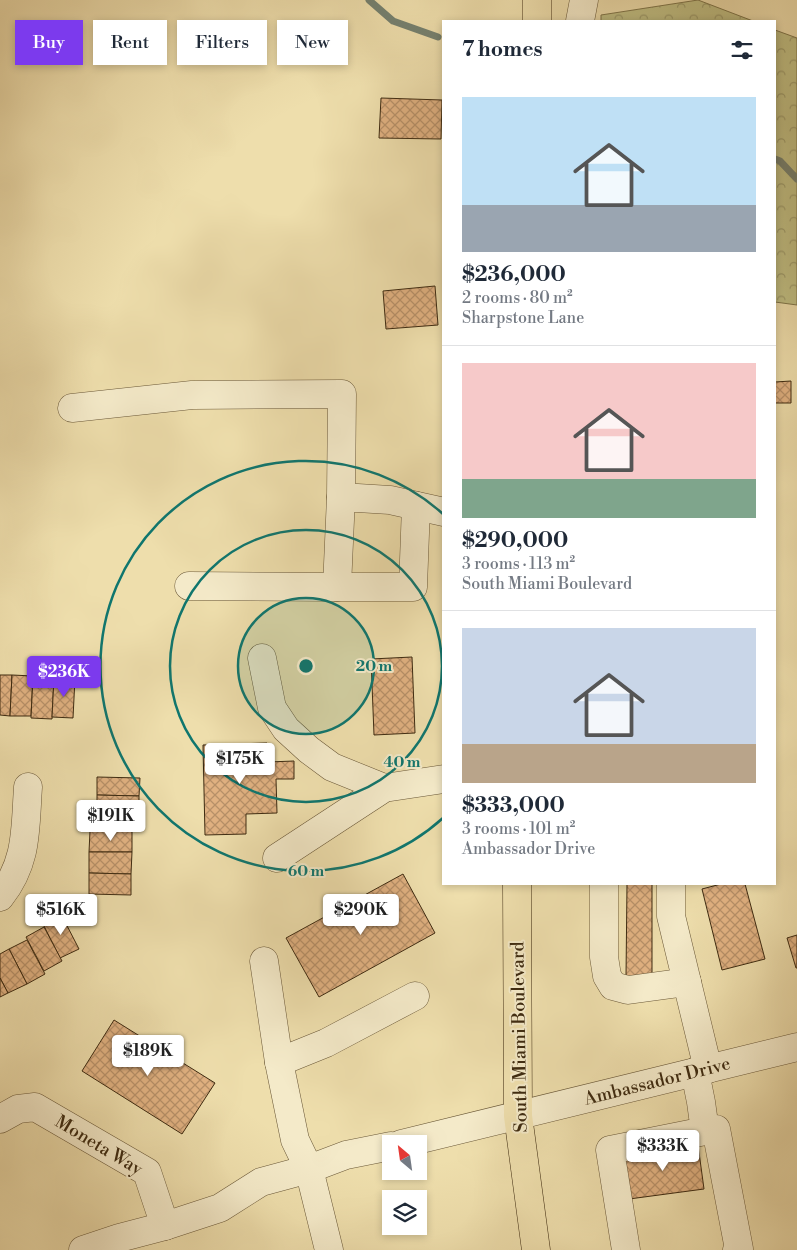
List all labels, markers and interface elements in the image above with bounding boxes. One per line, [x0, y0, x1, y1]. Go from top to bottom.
chip: Buy [15, 20, 83, 65]
chip: Rent [93, 20, 167, 65]
chip: Filters [177, 20, 267, 65]
chip: New [277, 20, 348, 65]
icon: filters [728, 36, 756, 64]
text: 7 homes [462, 37, 543, 63]
icon: home [564, 130, 654, 220]
text: $236,000 [462, 262, 566, 288]
text: 2 rooms · 80 m² [462, 288, 573, 308]
text: Sharpstone Lane [462, 308, 584, 328]
icon: home [564, 395, 654, 485]
text: $290,000 [462, 528, 568, 554]
text: 3 rooms · 113 m² [462, 554, 575, 574]
text: South Miami Boulevard [462, 574, 632, 594]
pin: $236K [29, 656, 99, 698]
centre of rings [297, 657, 315, 675]
text: 20 m [356, 657, 393, 676]
icon: home [564, 660, 654, 750]
text: $236K [38, 662, 90, 682]
pin: $175K [205, 742, 275, 785]
text: $175K [216, 749, 264, 769]
text: 40 m [383, 753, 421, 772]
text: $333,000 [462, 793, 565, 819]
pin: $191K [76, 800, 146, 842]
text: $191K [87, 806, 135, 826]
text: 3 rooms · 101 m² [462, 819, 575, 839]
text: Ambassador Drive [462, 839, 595, 859]
text: 60 m [288, 862, 325, 881]
pin: $516K [26, 894, 96, 936]
pin: $290K [326, 894, 396, 936]
text: $516K [36, 900, 86, 920]
text: $290K [334, 900, 388, 920]
street label: South Miami Boulevard [506, 940, 533, 1133]
pin: $189K [113, 1034, 183, 1077]
text: $189K [123, 1041, 173, 1061]
street label: Ambassador Drive [581, 1052, 733, 1111]
street label: Moneta Way [51, 1110, 147, 1181]
pin: $333K [628, 1130, 698, 1172]
north arrow [382, 1135, 428, 1180]
map controls [382, 1135, 427, 1235]
text: $333K [637, 1136, 689, 1156]
button: layers [382, 1190, 427, 1235]

